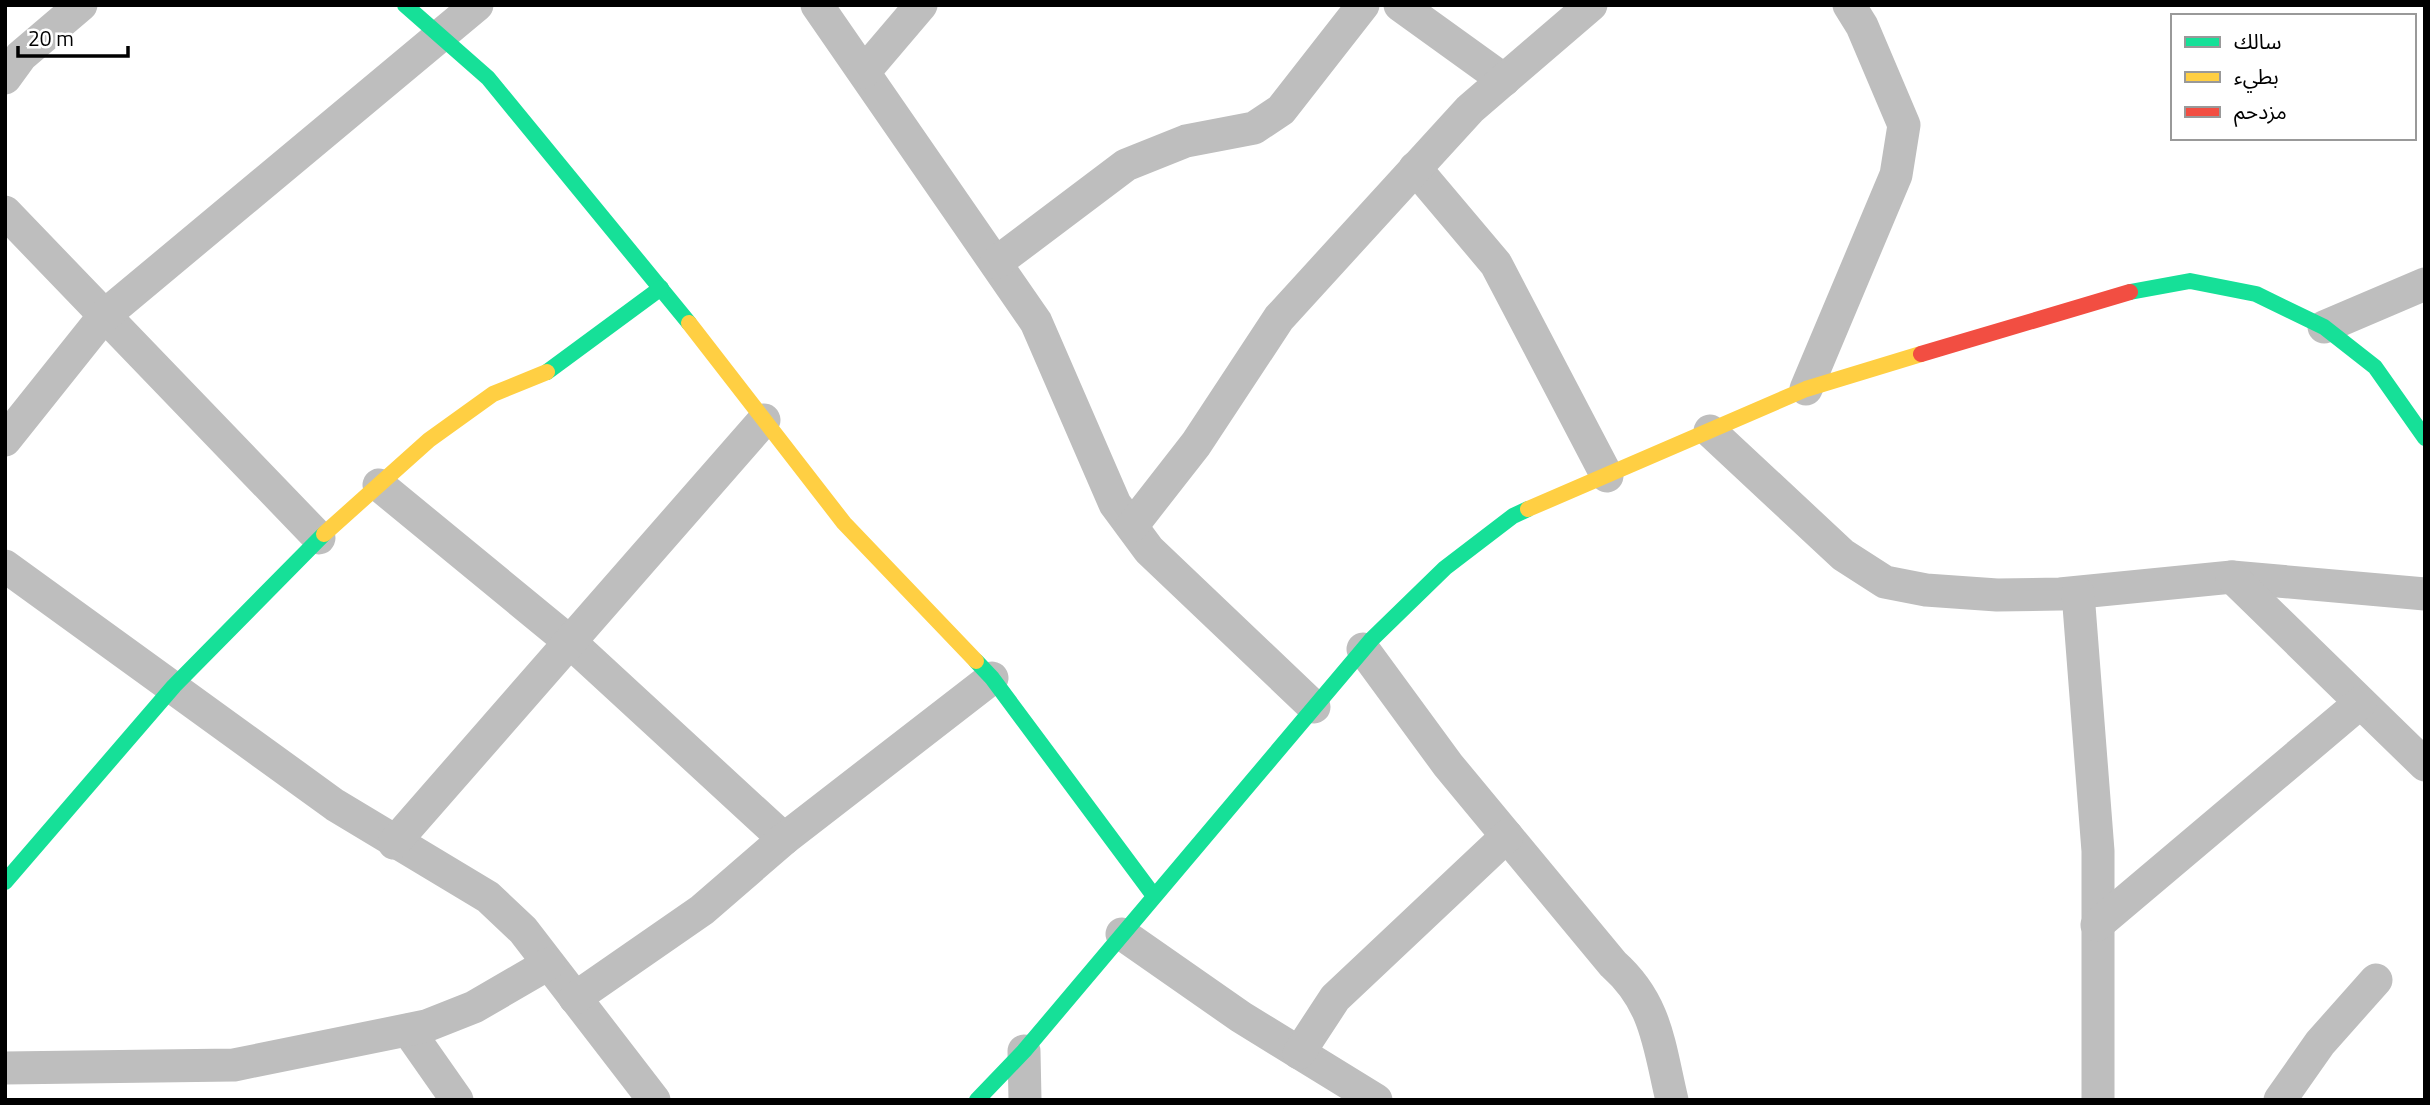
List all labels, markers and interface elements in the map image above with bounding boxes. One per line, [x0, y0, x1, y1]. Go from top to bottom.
scale bar [18, 14, 128, 58]
legend [2171, 14, 2416, 140]
text: 20 m [28, 22, 74, 54]
text: سالك [2234, 25, 2281, 57]
text: بطيء [2234, 60, 2279, 93]
text: مزدحم [2234, 95, 2287, 127]

